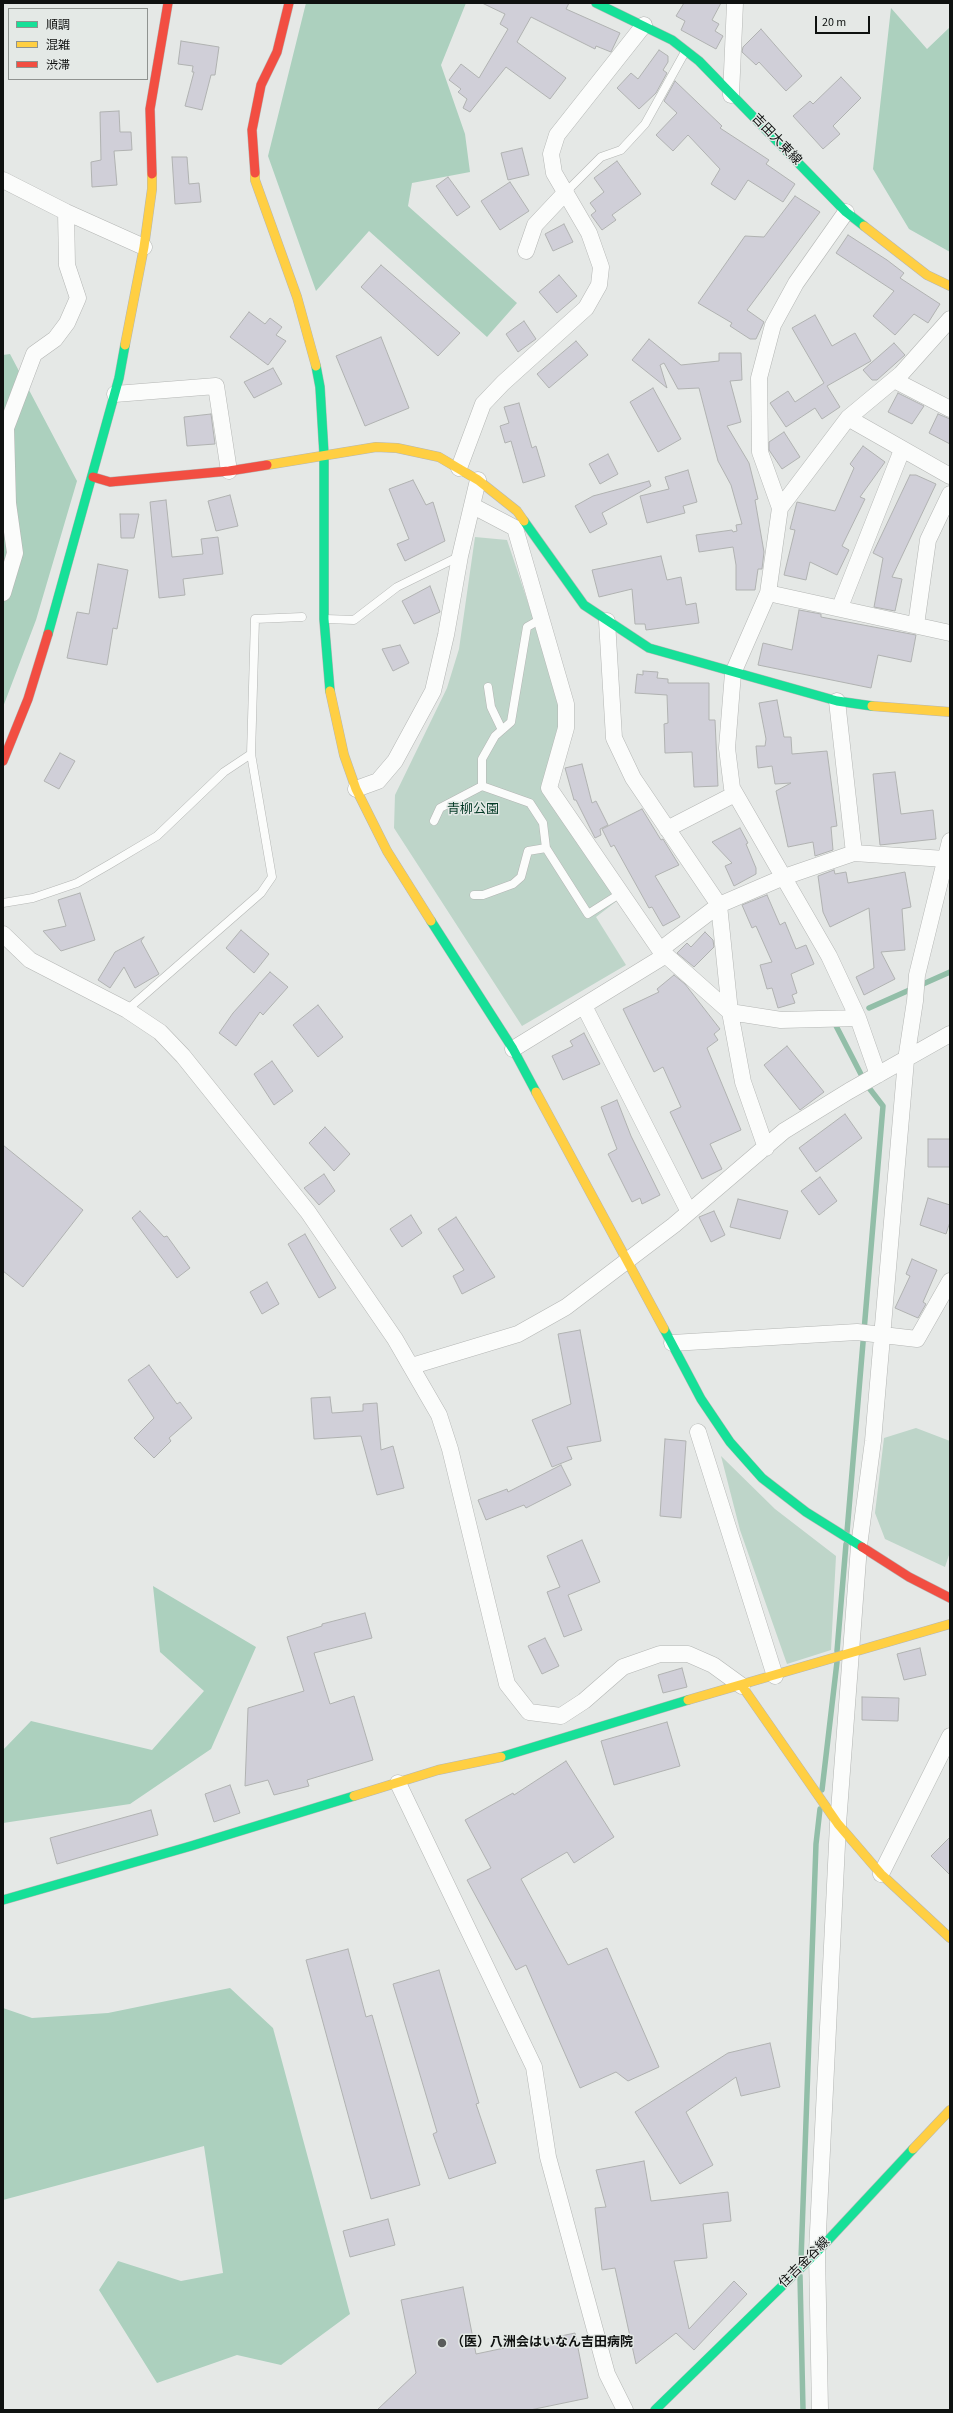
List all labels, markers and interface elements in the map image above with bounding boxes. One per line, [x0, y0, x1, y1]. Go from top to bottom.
legend [8, 8, 148, 80]
scale bar [817, 8, 872, 34]
text: 20 m [822, 14, 846, 31]
text: 順調 [46, 17, 70, 34]
text: 混雑 [46, 37, 70, 54]
text: 渋滞 [46, 57, 70, 74]
street label: 吉田大東線 [748, 111, 804, 169]
park label: 青柳公園 [447, 802, 499, 818]
street label: 住吉金谷線 [777, 2235, 833, 2291]
place label: （医）八洲会はいなん吉田病院 [451, 2335, 633, 2351]
marker: （医）八洲会はいなん吉田病院 [436, 2337, 448, 2349]

